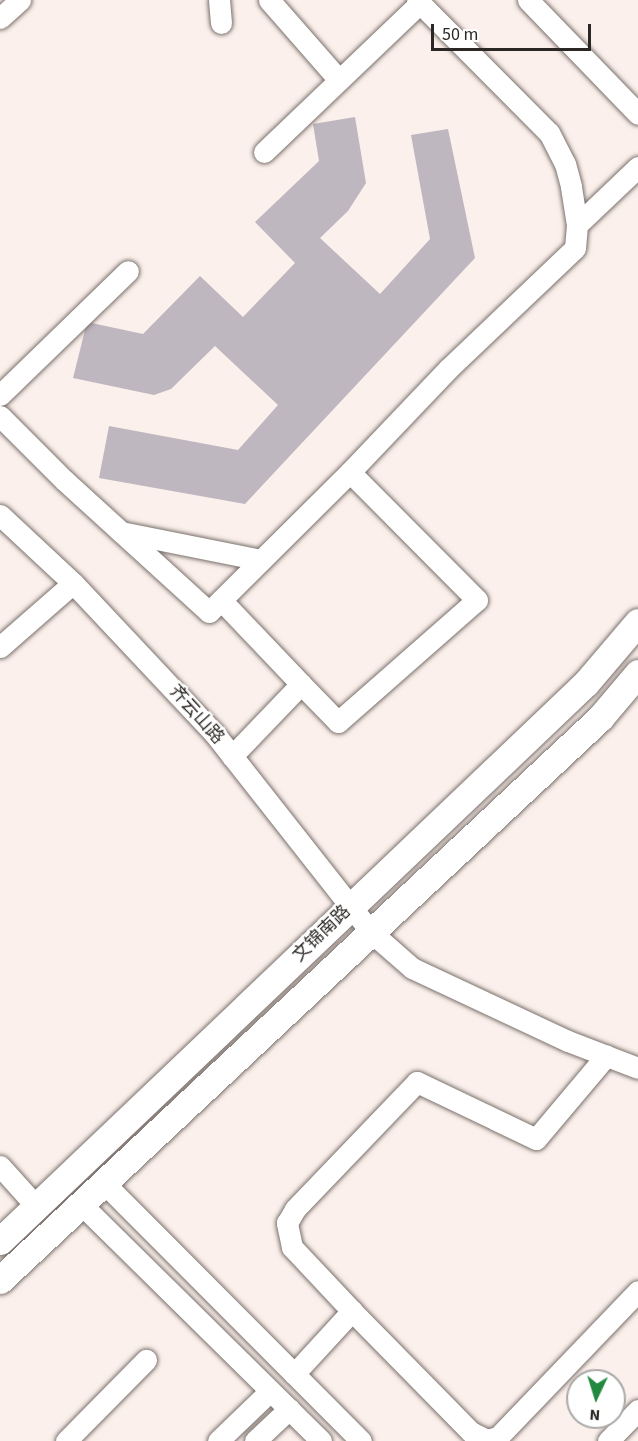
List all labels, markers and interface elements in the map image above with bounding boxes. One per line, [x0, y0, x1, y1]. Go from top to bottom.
scale bar [434, 12, 594, 50]
text: 50 m [442, 22, 478, 47]
street label: 齐云山路 [164, 681, 228, 749]
street label: 文锦南路 [289, 901, 355, 967]
north arrow [566, 1369, 626, 1429]
text: N [589, 1404, 601, 1426]

